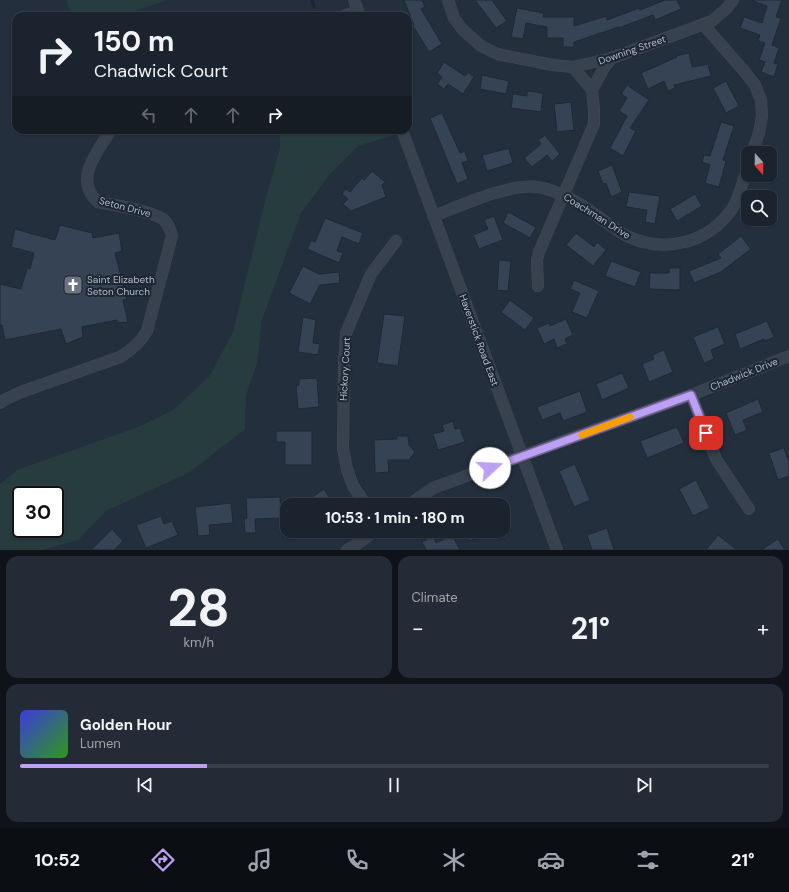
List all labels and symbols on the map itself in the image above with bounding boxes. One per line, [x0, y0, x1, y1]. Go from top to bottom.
street label: Downing Street [596, 32, 668, 68]
north arrow [741, 146, 777, 182]
street label: Coachman Drive [561, 190, 633, 242]
street label: Seton Drive [98, 194, 153, 220]
place label: Saint Elizabeth Seton Church [87, 273, 155, 298]
church icon: Saint Elizabeth Seton Church [62, 274, 84, 296]
street label: Haverstick Road East [456, 292, 502, 388]
street label: Hickory Court [337, 337, 353, 401]
street label: Chadwick Drive [708, 354, 780, 393]
pin [689, 416, 723, 450]
position arrow [469, 447, 511, 489]
speed limit sign: 30 [12, 486, 64, 538]

